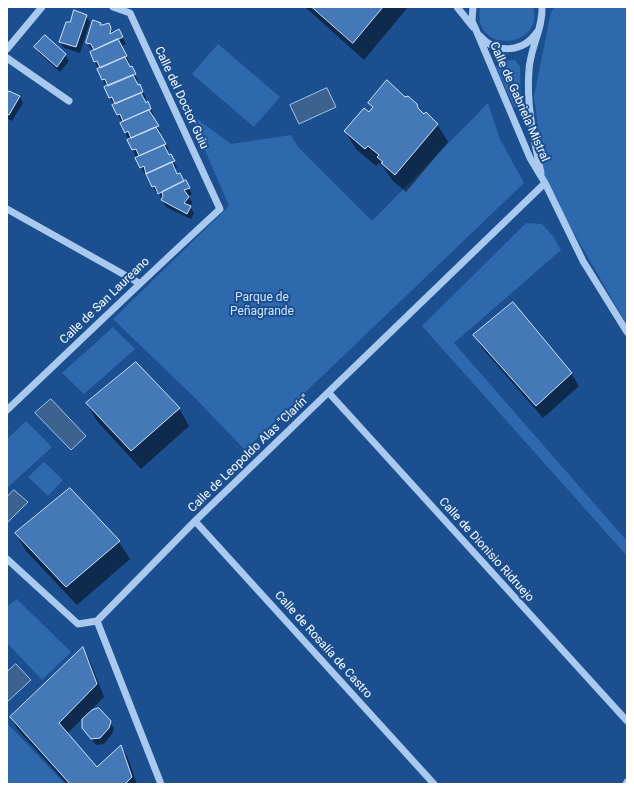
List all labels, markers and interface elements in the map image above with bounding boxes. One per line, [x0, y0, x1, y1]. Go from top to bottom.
street label: Calle de Gabriela Mistral [486, 40, 552, 164]
street label: Calle del Doctor Guiu [151, 44, 211, 152]
street label: Calle de San Laureano [57, 255, 153, 347]
park label: Parque de Peñagrande [230, 291, 294, 319]
street label: Calle de Leopoldo Alas "Clarín" [185, 392, 313, 516]
street label: Calle de Dionisio Ridruejo [435, 495, 537, 605]
street label: Calle de Rosalía de Castro [271, 588, 375, 702]

